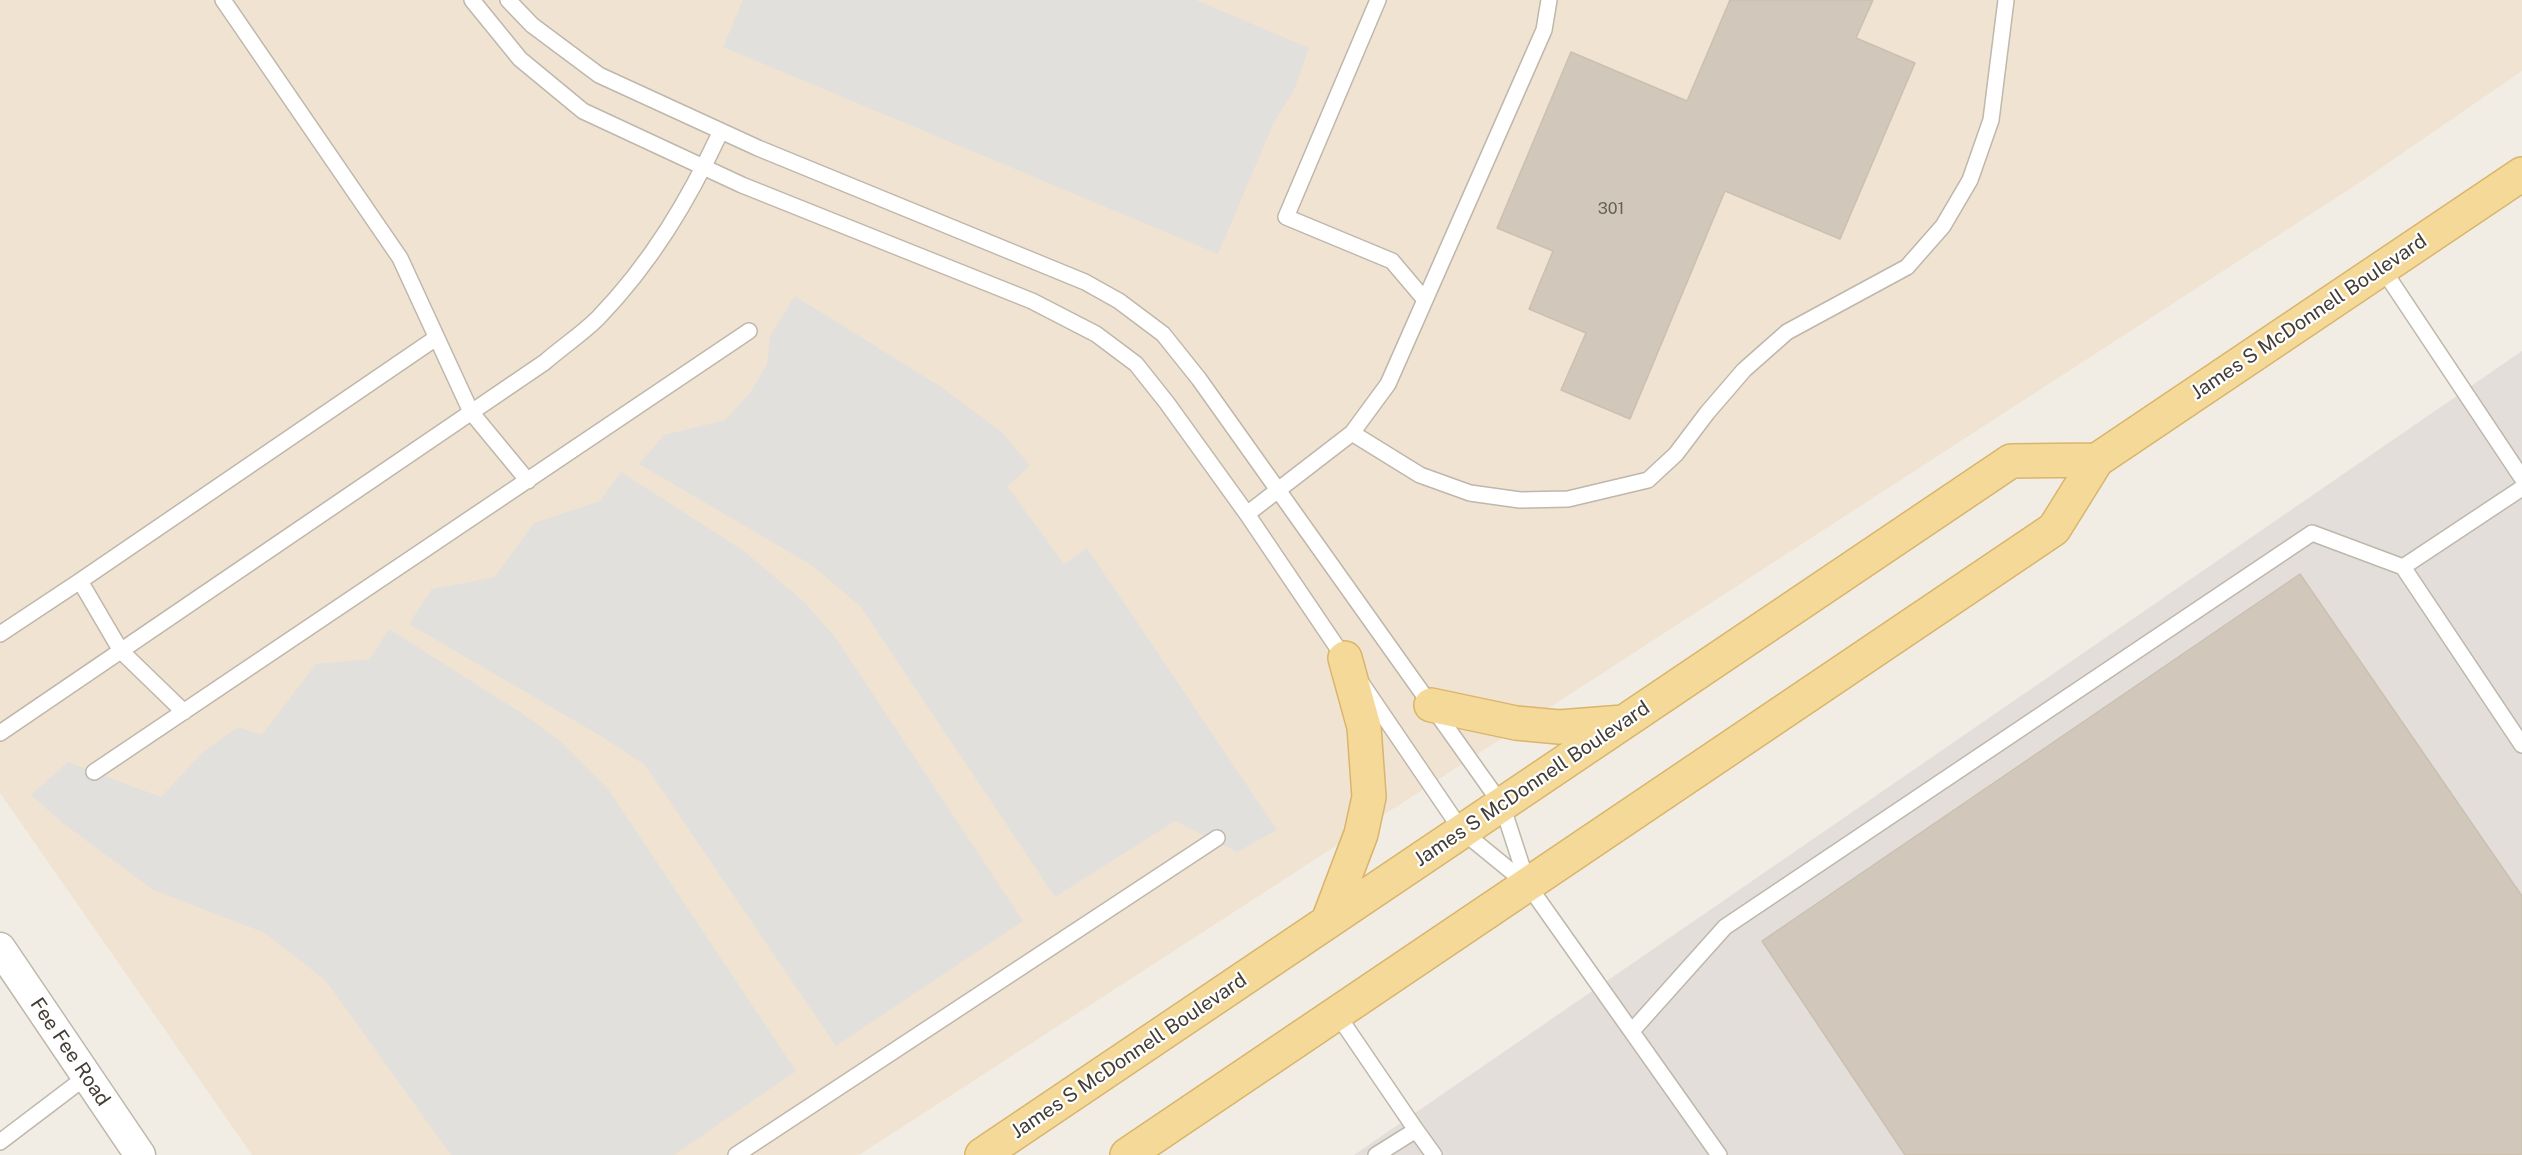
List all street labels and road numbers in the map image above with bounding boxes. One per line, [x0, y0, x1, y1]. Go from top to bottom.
street label: James S McDonnell Boulevard [2187, 229, 2431, 405]
street label: James S McDonnell Boulevard [1410, 696, 1654, 872]
street label: James S McDonnell Boulevard [1007, 968, 1251, 1144]
street label: Fee Fee Road [25, 993, 115, 1111]

